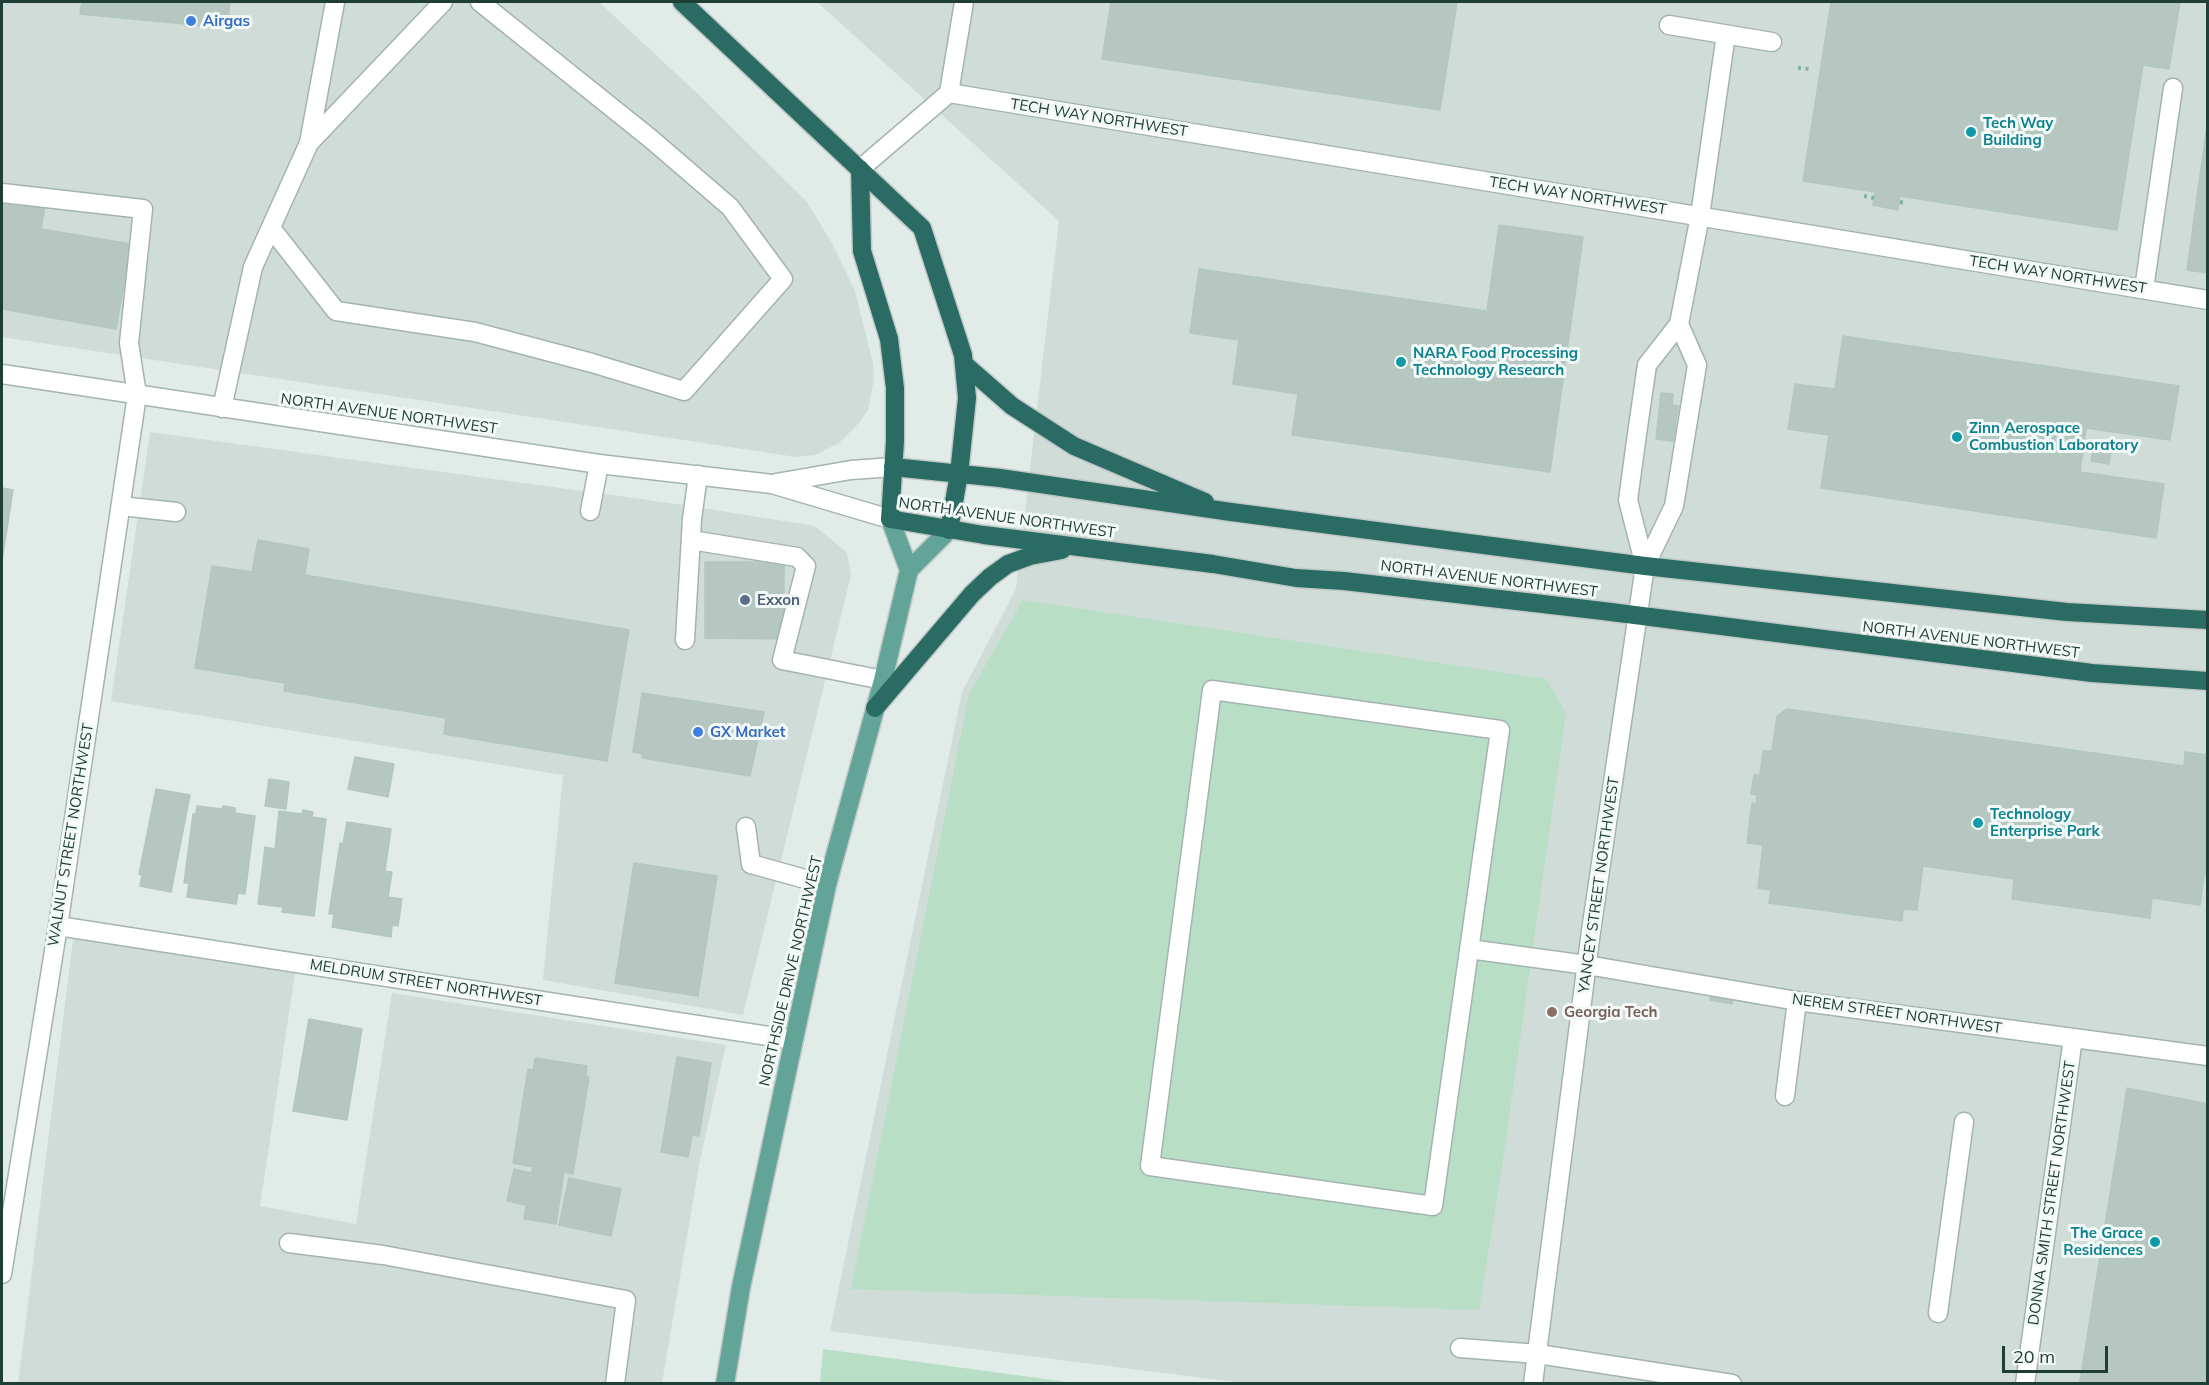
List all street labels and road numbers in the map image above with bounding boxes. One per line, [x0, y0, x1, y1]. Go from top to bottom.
street label: TECH WAY NORTHWEST [1009, 95, 1189, 141]
street label: TECH WAY NORTHWEST [1488, 173, 1668, 219]
street label: TECH WAY NORTHWEST [1968, 252, 2148, 298]
street label: NORTH AVENUE NORTHWEST [279, 390, 499, 438]
street label: NORTH AVENUE NORTHWEST [897, 494, 1117, 542]
street label: NORTH AVENUE NORTHWEST [1379, 557, 1599, 601]
street label: NORTH AVENUE NORTHWEST [1861, 618, 2081, 662]
street label: WALNUT STREET NORTHWEST [44, 722, 98, 948]
street label: YANCEY STREET NORTHWEST [1575, 776, 1623, 994]
street label: NORTHSIDE DRIVE NORTHWEST [756, 854, 826, 1088]
street label: MELDRUM STREET NORTHWEST [308, 956, 544, 1010]
street label: NEREM STREET NORTHWEST [1791, 990, 2003, 1038]
street label: DONNA SMITH STREET NORTHWEST [2025, 1060, 2079, 1326]

